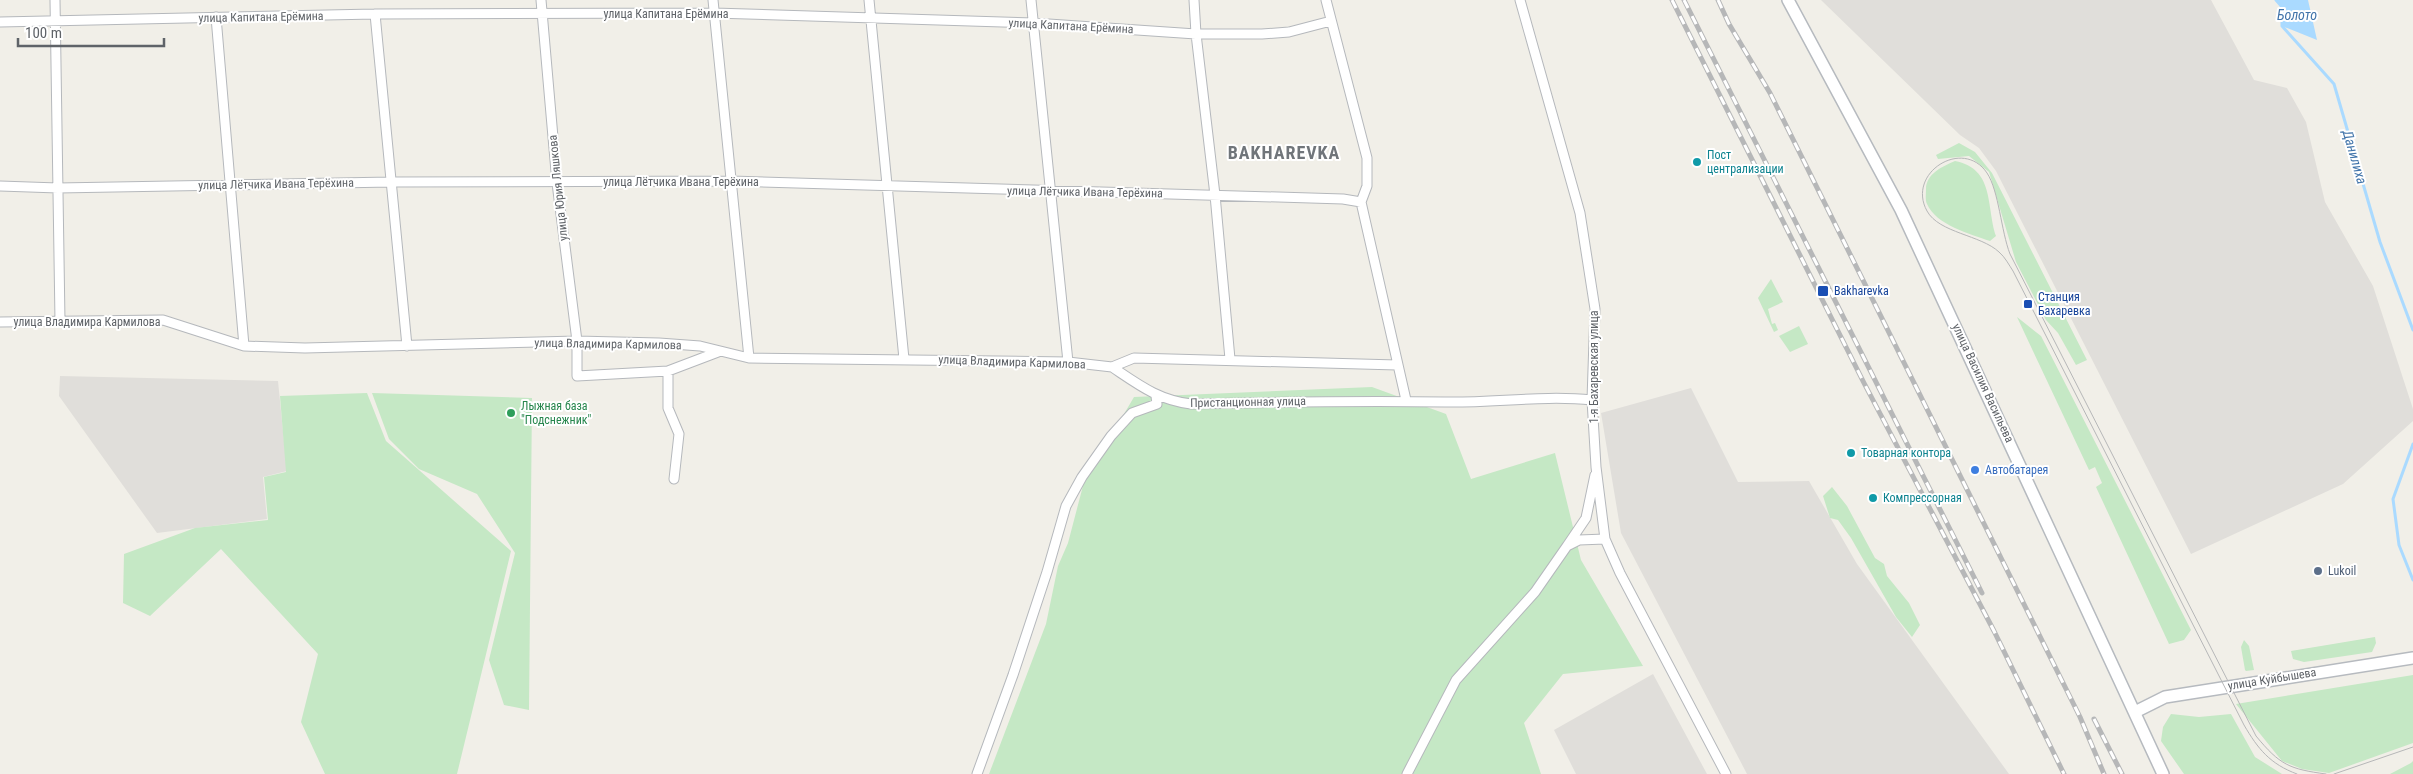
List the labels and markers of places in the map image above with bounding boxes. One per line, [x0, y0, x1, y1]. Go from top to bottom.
place label: Пост централизации [1707, 148, 1784, 176]
marker: Пост централизации [1691, 156, 1703, 168]
marker: Bakharevka [1816, 284, 1830, 298]
place label: Bakharevka [1834, 284, 1889, 298]
place label: Станция Бахаревка [2038, 290, 2091, 318]
marker: Станция Бахаревка [2022, 298, 2034, 310]
place label: Лыжная база "Подснежник" [521, 399, 592, 427]
marker: Лыжная база "Подснежник" [505, 407, 517, 419]
place label: Товарная контора [1861, 446, 1951, 460]
marker: Товарная контора [1845, 447, 1857, 459]
place label: Автобатарея [1985, 463, 2048, 477]
marker: Автобатарея [1969, 464, 1981, 476]
place label: Компрессорная [1883, 491, 1962, 505]
marker: Компрессорная [1867, 492, 1879, 504]
place label: Lukoil [2328, 564, 2356, 578]
marker: Lukoil [2312, 565, 2324, 577]

